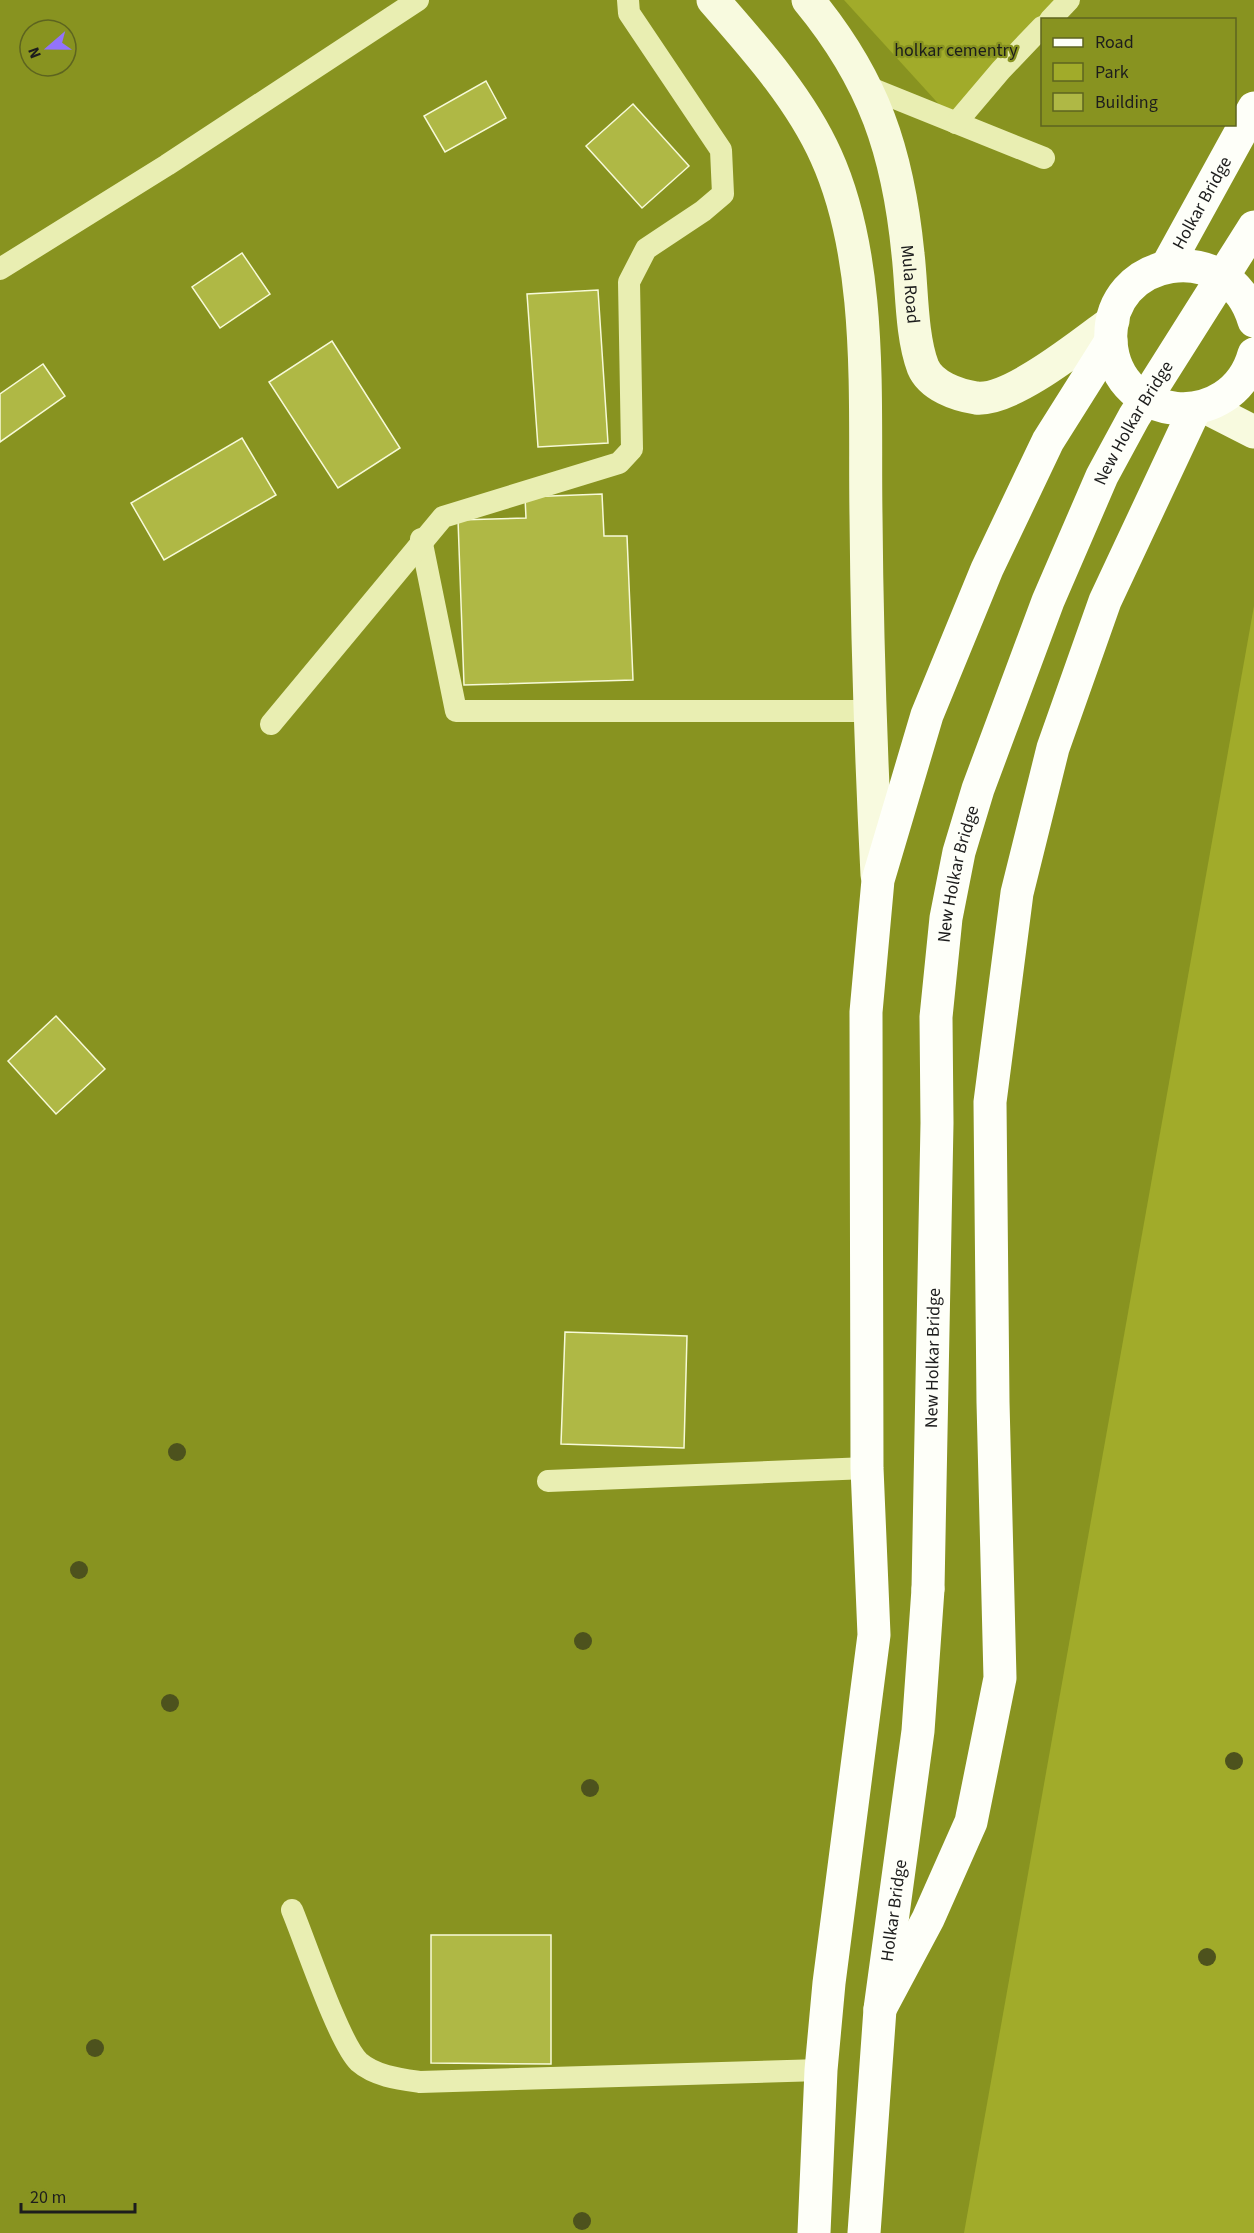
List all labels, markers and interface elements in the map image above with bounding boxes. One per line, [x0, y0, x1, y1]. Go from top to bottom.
north arrow [18, 18, 78, 78]
legend [1041, 18, 1236, 126]
text: Road [1095, 30, 1134, 55]
park label: holkar cementry [894, 38, 1018, 63]
text: N [23, 44, 47, 62]
text: Park [1095, 60, 1129, 85]
text: Building [1095, 90, 1158, 115]
street label: Holkar Bridge [1166, 152, 1238, 254]
street label: Mula Road [895, 244, 926, 325]
street label: New Holkar Bridge [1087, 356, 1179, 489]
street label: New Holkar Bridge [931, 802, 985, 944]
street label: New Holkar Bridge [919, 1288, 946, 1428]
street label: Holkar Bridge [874, 1858, 913, 1963]
scale bar [21, 2176, 135, 2214]
text: 20 m [30, 2185, 66, 2210]

